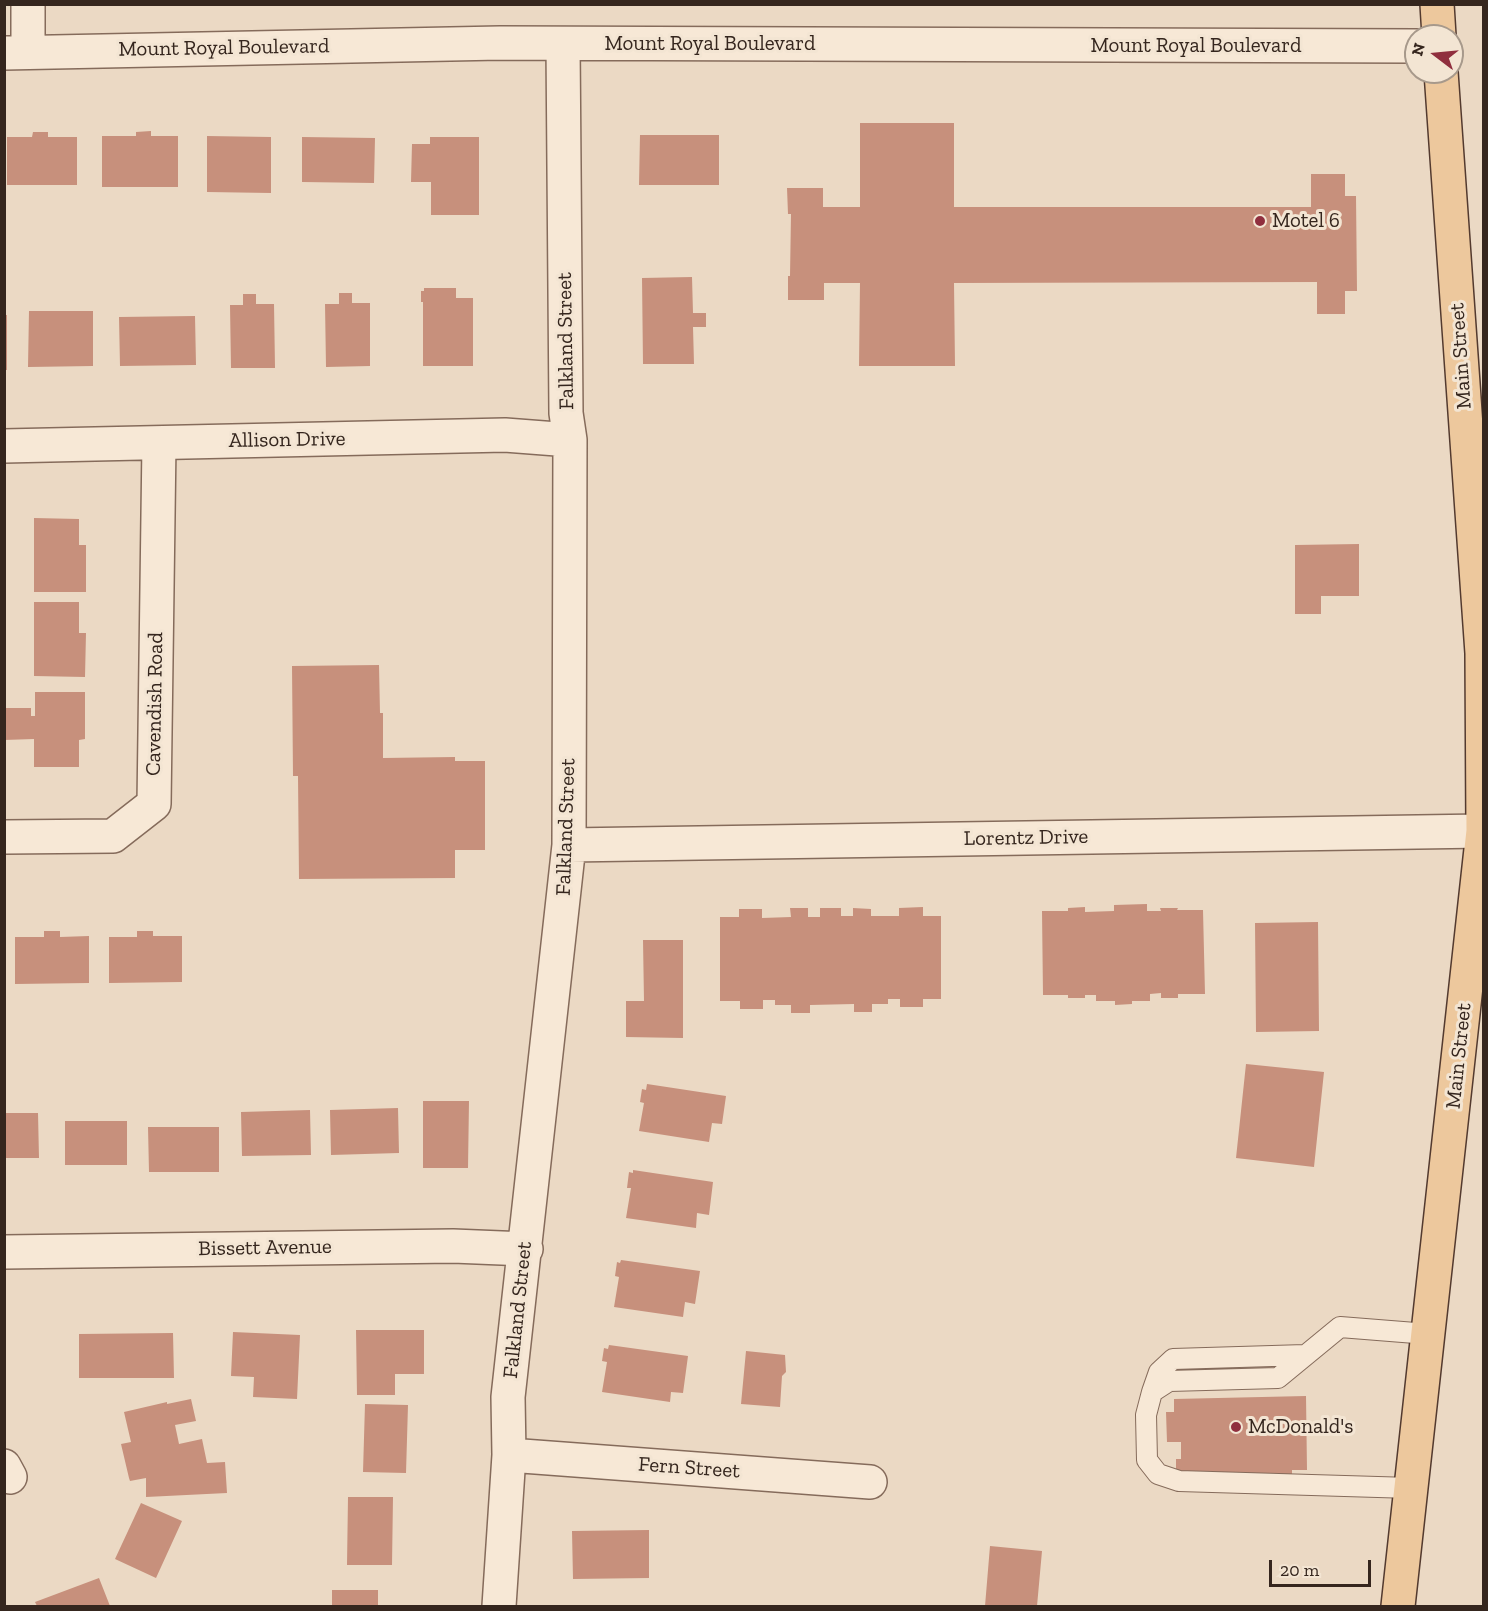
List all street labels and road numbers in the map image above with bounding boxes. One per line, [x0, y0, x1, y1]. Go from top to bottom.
street label: Mount Royal Boulevard [604, 31, 816, 57]
street label: Mount Royal Boulevard [1090, 33, 1302, 59]
street label: Mount Royal Boulevard [118, 34, 330, 62]
street label: Falkland Street [552, 272, 580, 410]
street label: Main Street [1445, 302, 1477, 410]
street label: Allison Drive [228, 426, 346, 454]
street label: Cavendish Road [141, 632, 169, 776]
street label: Falkland Street [551, 758, 581, 896]
street label: Lorentz Drive [963, 824, 1089, 852]
street label: Main Street [1441, 1002, 1477, 1110]
street label: Bissett Avenue [198, 1234, 332, 1262]
street label: Falkland Street [498, 1240, 538, 1380]
street label: Fern Street [637, 1452, 741, 1484]

